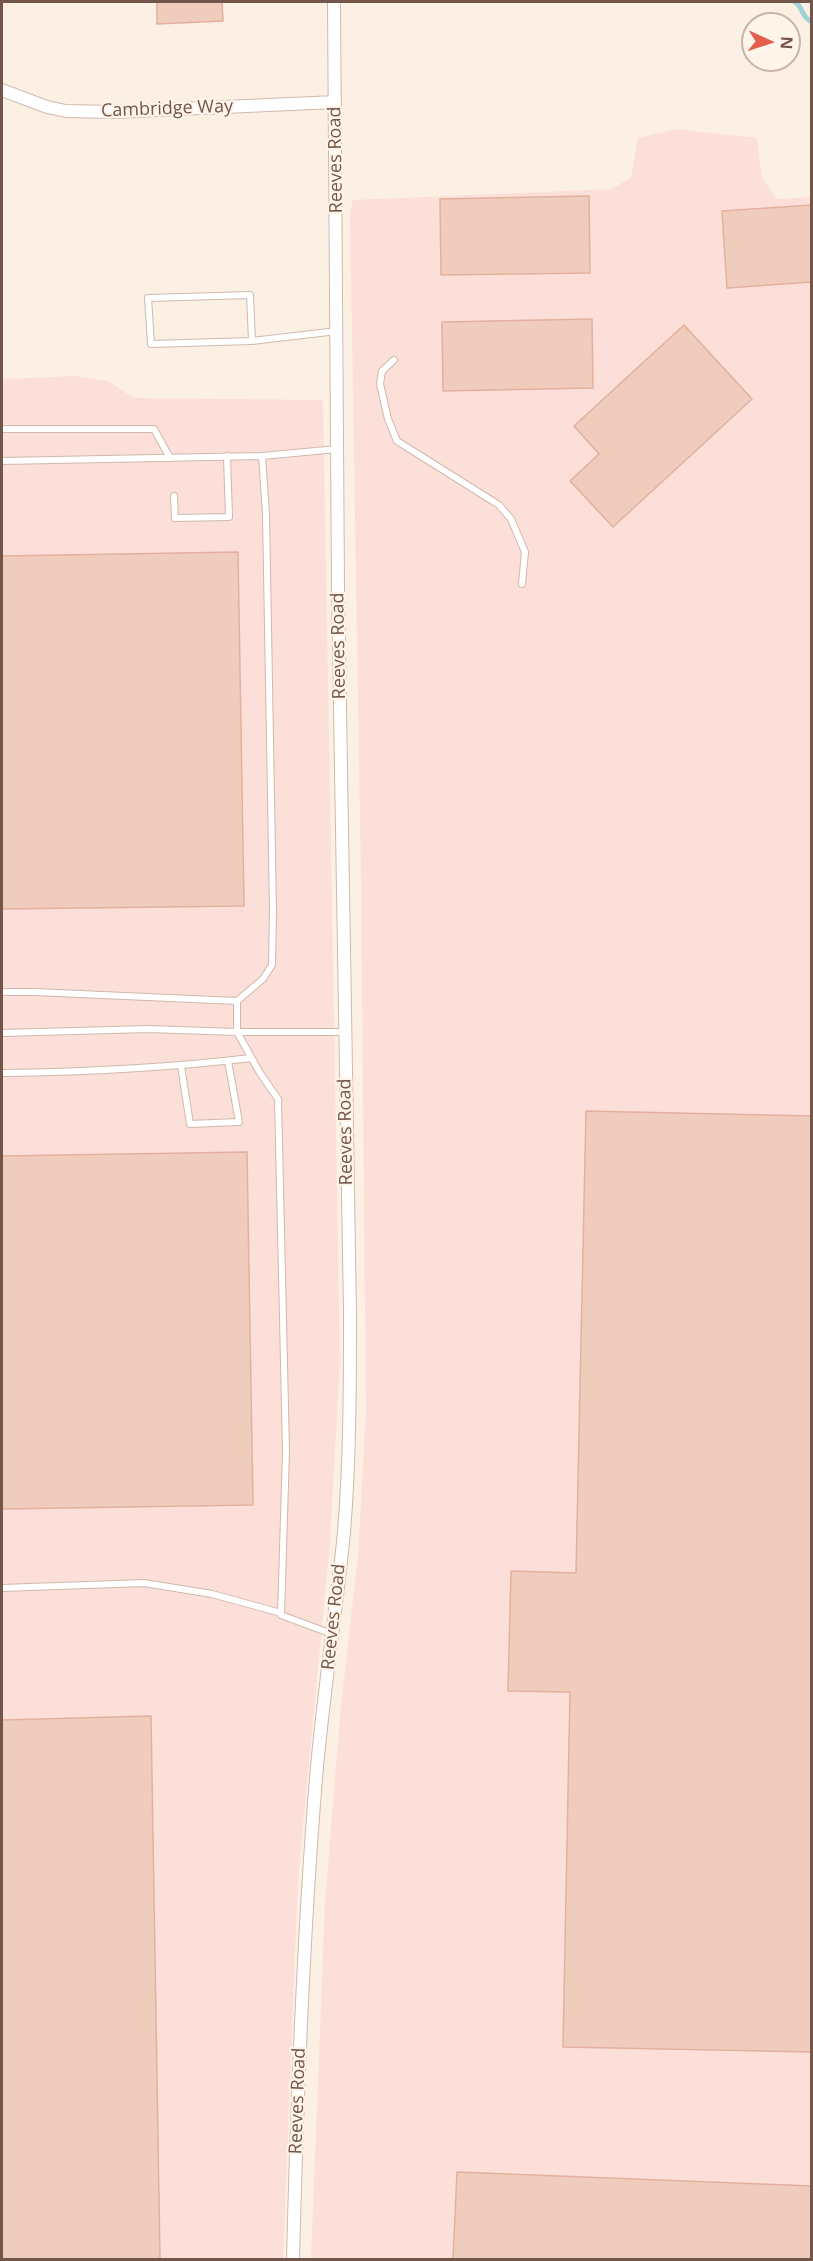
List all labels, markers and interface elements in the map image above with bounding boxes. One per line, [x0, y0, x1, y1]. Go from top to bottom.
north arrow [741, 12, 801, 72]
text: N [776, 36, 798, 50]
street label: Cambridge Way [101, 96, 233, 122]
street label: Reeves Road [324, 107, 348, 213]
street label: Reeves Road [327, 593, 351, 699]
street label: Reeves Road [334, 1079, 358, 1185]
street label: Reeves Road [318, 1563, 350, 1671]
street label: Reeves Road [285, 2047, 311, 2155]

